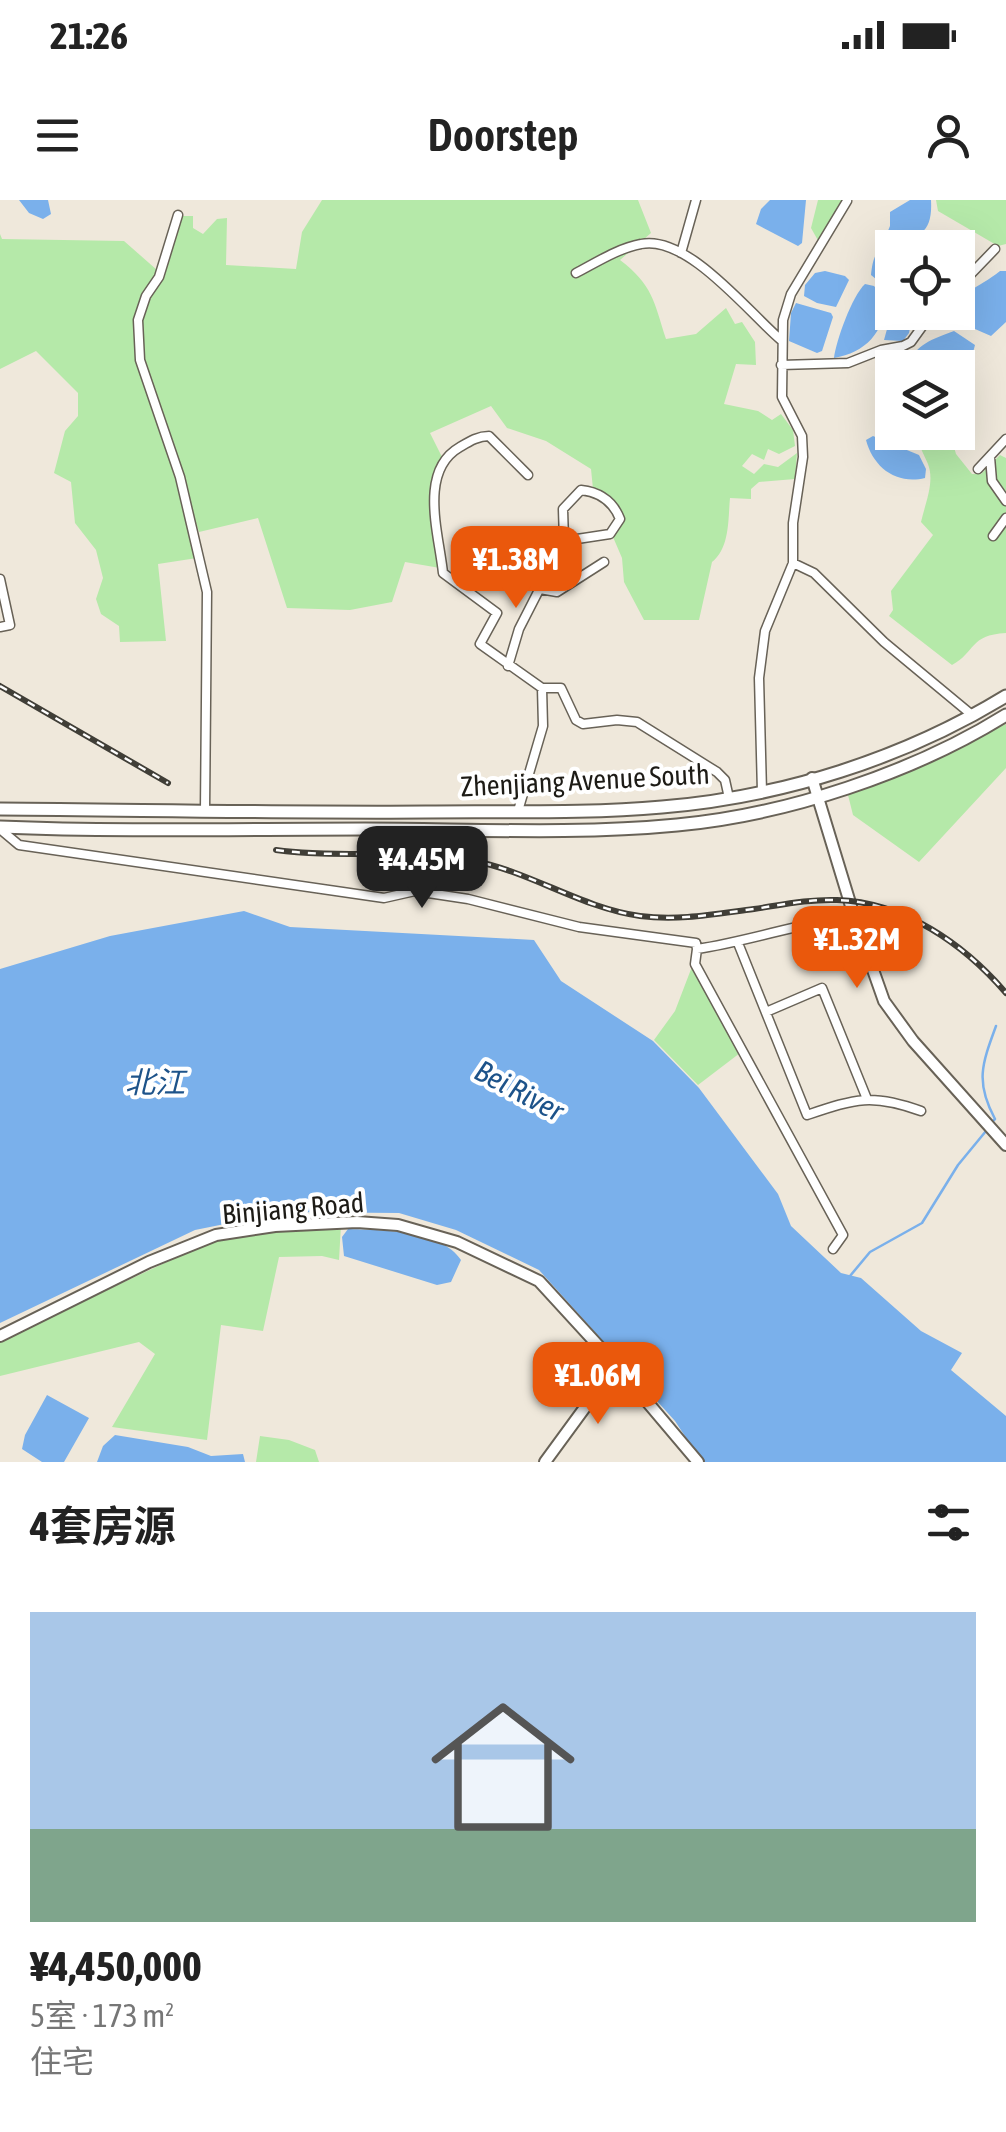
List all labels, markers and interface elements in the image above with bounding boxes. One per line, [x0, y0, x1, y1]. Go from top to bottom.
text: 21:26 [50, 14, 128, 57]
icon: menu [30, 108, 85, 163]
icon: person [921, 108, 976, 163]
text: Doorstep [428, 109, 578, 161]
map controls [875, 230, 975, 450]
button: locate [875, 230, 975, 330]
button: layers [875, 350, 975, 450]
pin: ¥1.38M [435, 526, 597, 611]
text: ¥1.38M [473, 540, 559, 577]
street label: Zhenjiang Avenue South [460, 757, 710, 803]
pin: ¥4.45M [341, 826, 503, 911]
text: ¥4.45M [379, 840, 465, 877]
pin: ¥1.32M [776, 906, 938, 991]
text: ¥1.32M [814, 920, 900, 957]
water label: Bei River [469, 1053, 571, 1128]
water label: 北江 [125, 1065, 188, 1099]
street label: Binjiang Road [221, 1186, 365, 1230]
pin: ¥1.06M [517, 1342, 679, 1427]
text: ¥1.06M [555, 1356, 641, 1393]
icon: filters [921, 1495, 976, 1550]
text: 4套房源 [30, 1502, 176, 1550]
icon: home [413, 1677, 593, 1857]
text: ¥4,450,000 [30, 1942, 202, 1990]
text: 5室 · 173 m² [30, 1997, 174, 2034]
text: 住宅 [30, 2043, 94, 2080]

